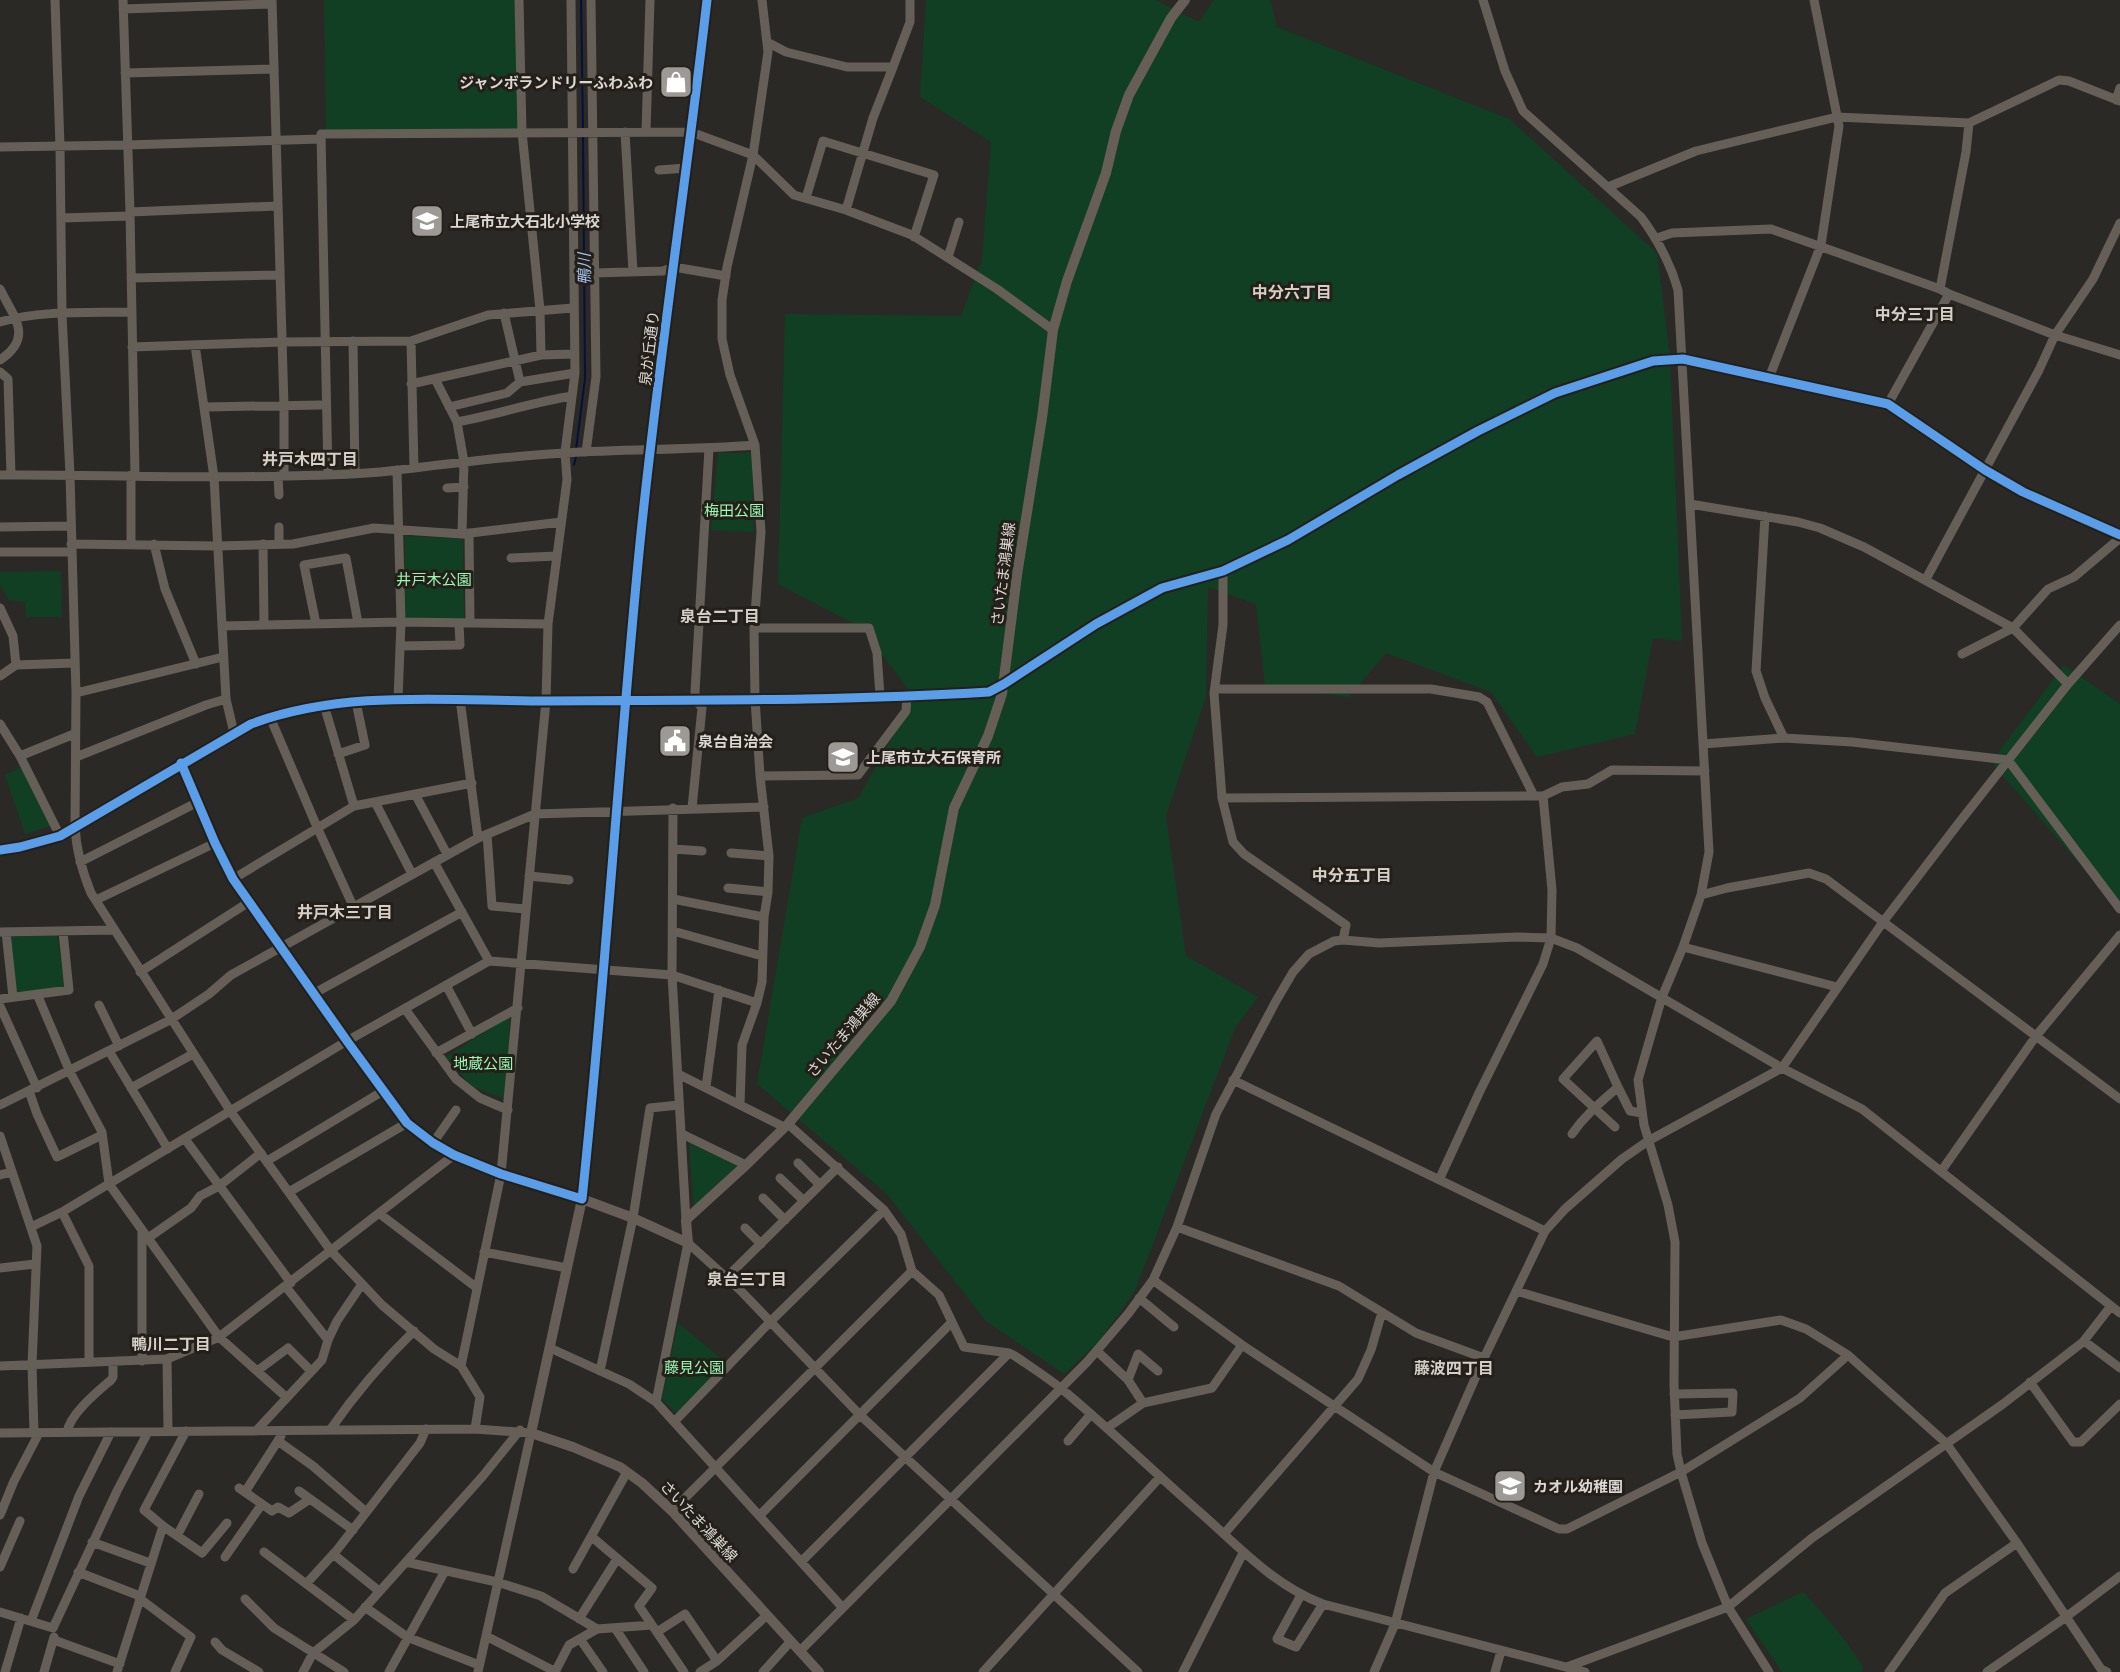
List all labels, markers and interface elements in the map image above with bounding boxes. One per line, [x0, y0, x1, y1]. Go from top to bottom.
shop icon: ジャンボランドリーふわふわ [658, 64, 694, 100]
place label: ジャンボランドリーふわふわ [459, 72, 653, 93]
school or university icon: 上尾市立大石北小学校 [409, 203, 445, 239]
place label: 上尾市立大石北小学校 [450, 211, 600, 232]
water label: 鴨川 [573, 251, 595, 285]
district label: 中分六丁目 [1252, 281, 1332, 303]
district label: 中分三丁目 [1875, 303, 1955, 325]
street label: 泉が丘通り [634, 309, 664, 387]
district label: 井戸木四丁目 [262, 448, 358, 470]
park label: 梅田公園 [704, 500, 764, 521]
street label: さいたま鴻巣線 [986, 521, 1020, 627]
park label: 井戸木公園 [396, 569, 472, 590]
district label: 泉台二丁目 [680, 605, 760, 627]
public building icon: 泉台自治会 [657, 723, 693, 759]
place label: 泉台自治会 [698, 731, 773, 752]
school or university icon: 上尾市立大石保育所 [825, 739, 861, 775]
place label: 上尾市立大石保育所 [866, 747, 1001, 768]
district label: 中分五丁目 [1312, 864, 1392, 886]
district label: 井戸木三丁目 [297, 901, 393, 923]
street label: さいたま鴻巣線 [801, 988, 885, 1082]
park label: 地蔵公園 [453, 1053, 513, 1074]
district label: 泉台三丁目 [707, 1268, 787, 1290]
district label: 鴨川二丁目 [131, 1333, 211, 1355]
park label: 藤見公園 [664, 1357, 724, 1378]
district label: 藤波四丁目 [1414, 1357, 1494, 1379]
school or university icon: カオル幼稚園 [1492, 1468, 1528, 1504]
street label: さいたま鴻巣線 [656, 1476, 742, 1566]
place label: カオル幼稚園 [1533, 1476, 1623, 1497]

